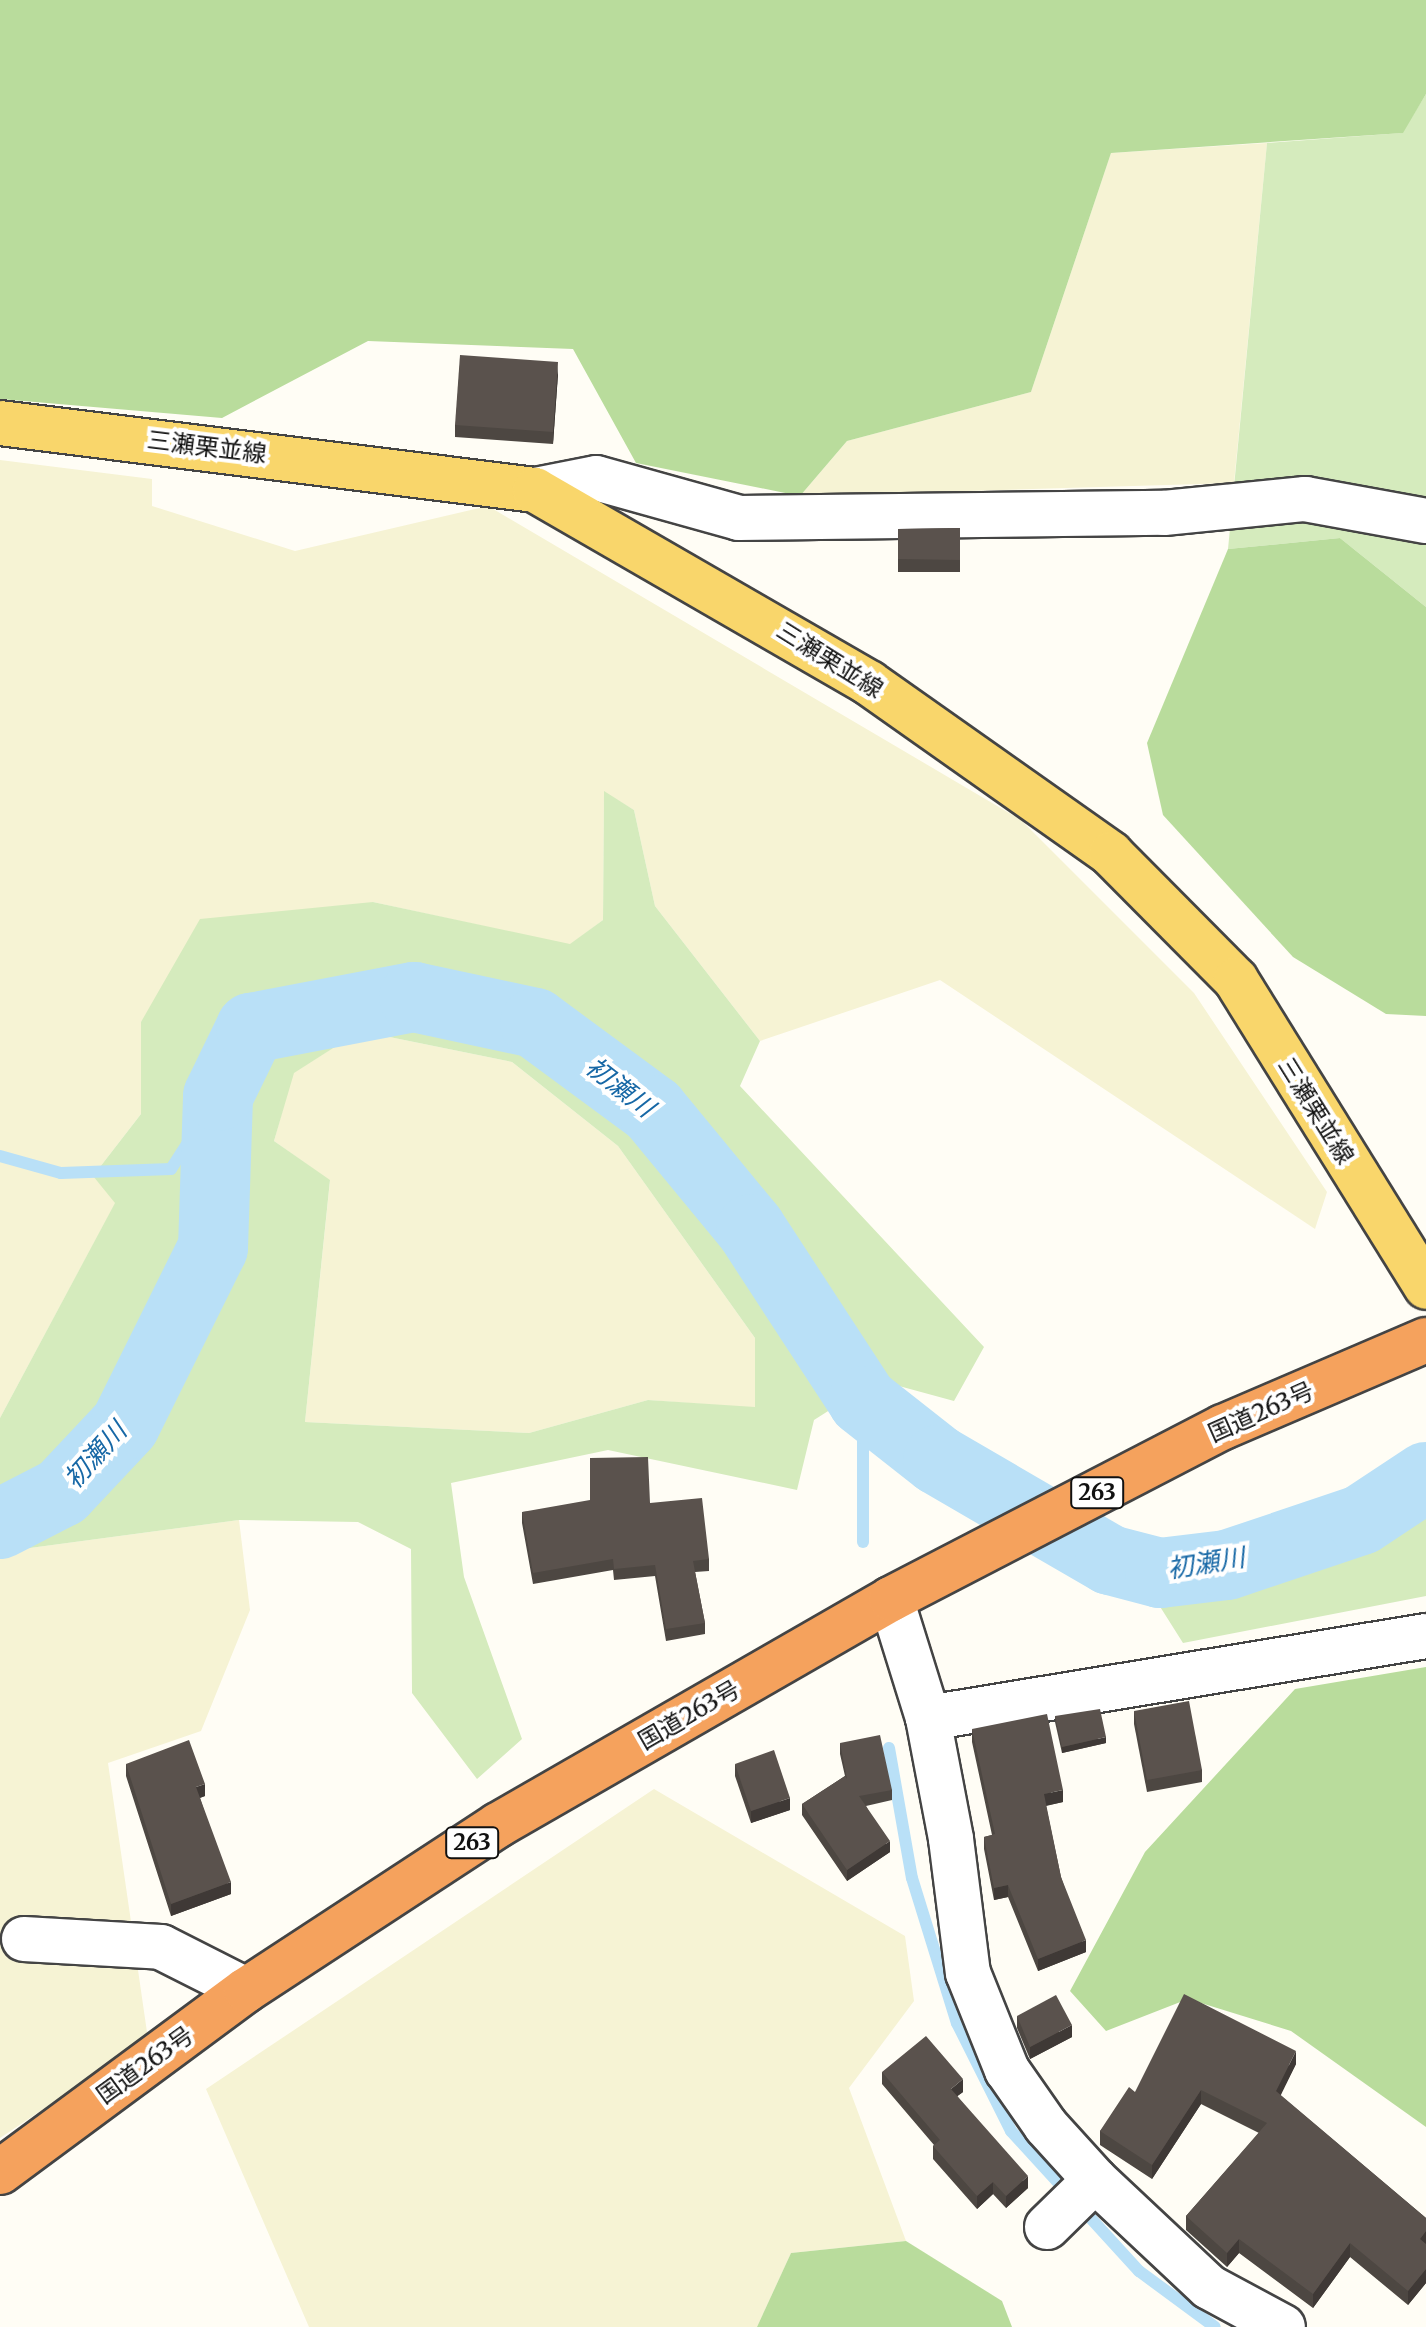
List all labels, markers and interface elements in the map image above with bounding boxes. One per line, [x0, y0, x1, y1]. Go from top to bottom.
street label: 三瀬栗並線 [146, 425, 268, 469]
street label: 三瀬栗並線 [771, 616, 889, 704]
water label: 初瀬川 [580, 1051, 660, 1123]
street label: 三瀬栗並線 [1272, 1052, 1360, 1170]
street label: 国道263号 [1204, 1376, 1318, 1448]
water label: 初瀬川 [57, 1416, 133, 1494]
road number: 263 [1069, 1475, 1125, 1511]
water label: 初瀬川 [1165, 1541, 1247, 1585]
street label: 国道263号 [633, 1674, 745, 1756]
road number: 263 [444, 1825, 500, 1861]
street label: 国道263号 [91, 2020, 199, 2110]

